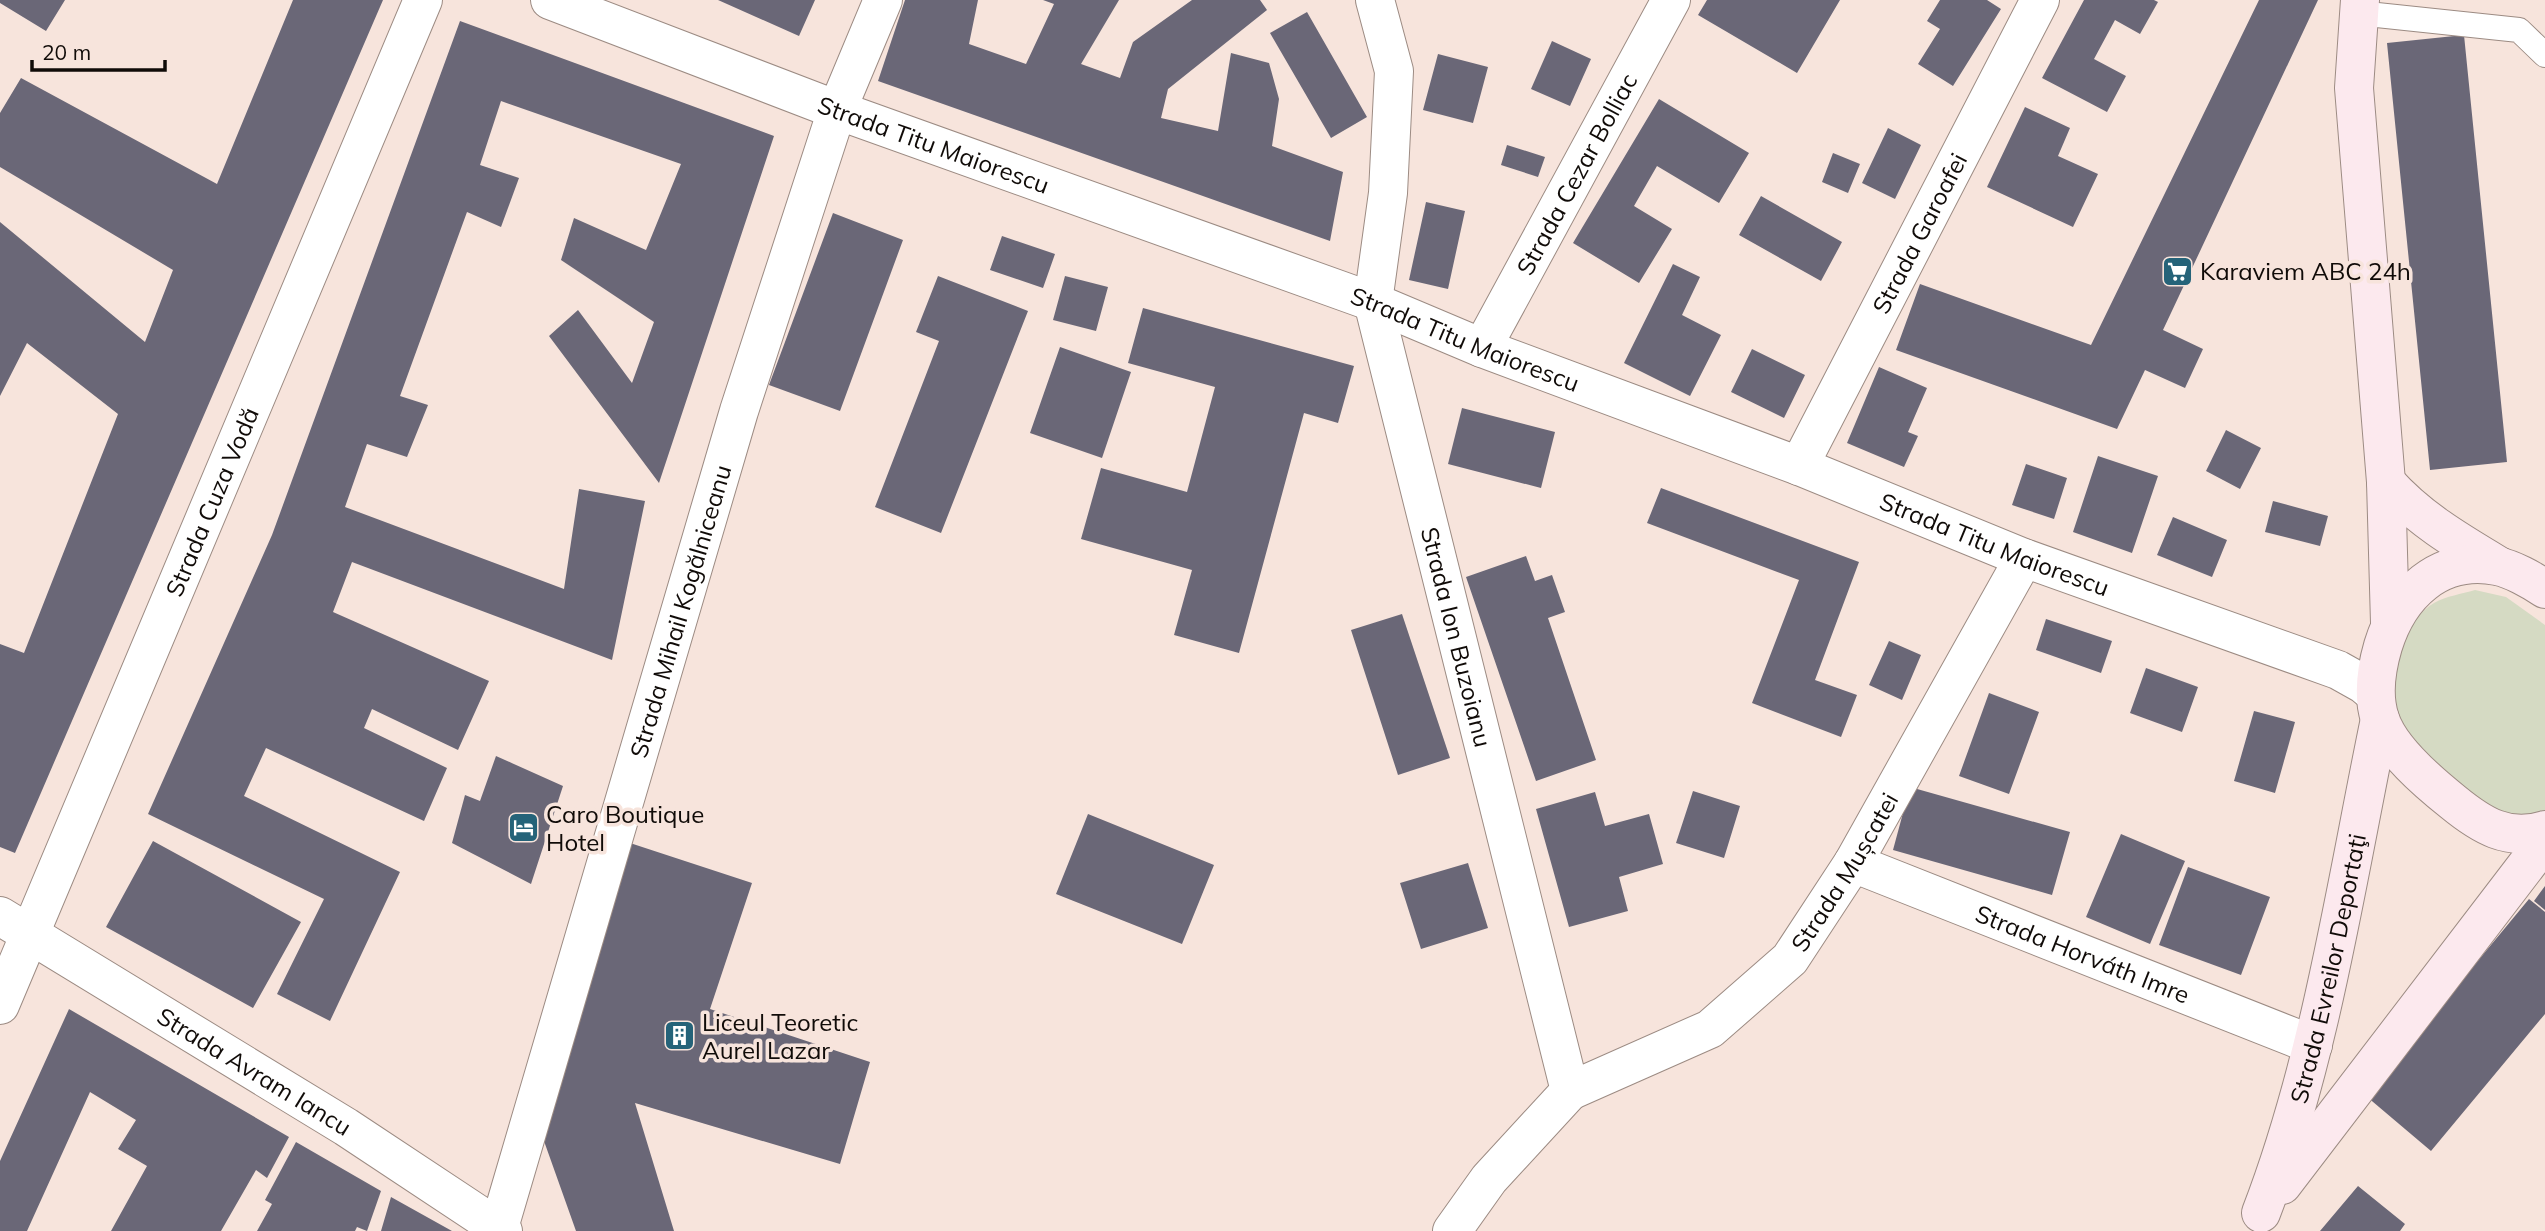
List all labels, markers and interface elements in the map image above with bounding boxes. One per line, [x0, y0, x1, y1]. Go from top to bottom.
scale bar [32, 28, 164, 72]
text: 20 m [42, 39, 91, 65]
street label: Strada Cezar Bolliac [1510, 68, 1643, 280]
street label: Strada Titu Maiorescu [814, 89, 1053, 200]
street label: Strada Garoafei [1865, 148, 1973, 319]
supermarket icon: Karaviem ABC 24h [2160, 254, 2194, 288]
place label: Karaviem ABC 24h [2200, 256, 2411, 286]
street label: Strada Titu Maiorescu [1347, 280, 1584, 398]
street label: Strada Cuza Vodă [159, 403, 265, 601]
street label: Strada Mihail Kogălniceanu [623, 461, 737, 761]
street label: Strada Titu Maiorescu [1876, 486, 2113, 602]
street label: Strada Ion Buzoianu [1415, 524, 1499, 750]
street label: Strada Mușcatei [1784, 787, 1904, 957]
place label: Caro Boutique Hotel [546, 799, 704, 857]
hotel icon: Caro Boutique Hotel [506, 811, 540, 845]
street label: Strada Evreilor Deportaţi [2283, 831, 2372, 1107]
street label: Strada Horváth Imre [1971, 898, 2194, 1010]
street label: Strada Avram Iancu [152, 1001, 357, 1142]
place label: Liceul Teoretic Aurel Lazar [702, 1007, 858, 1065]
building icon: Liceul Teoretic Aurel Lazar [662, 1019, 696, 1053]

